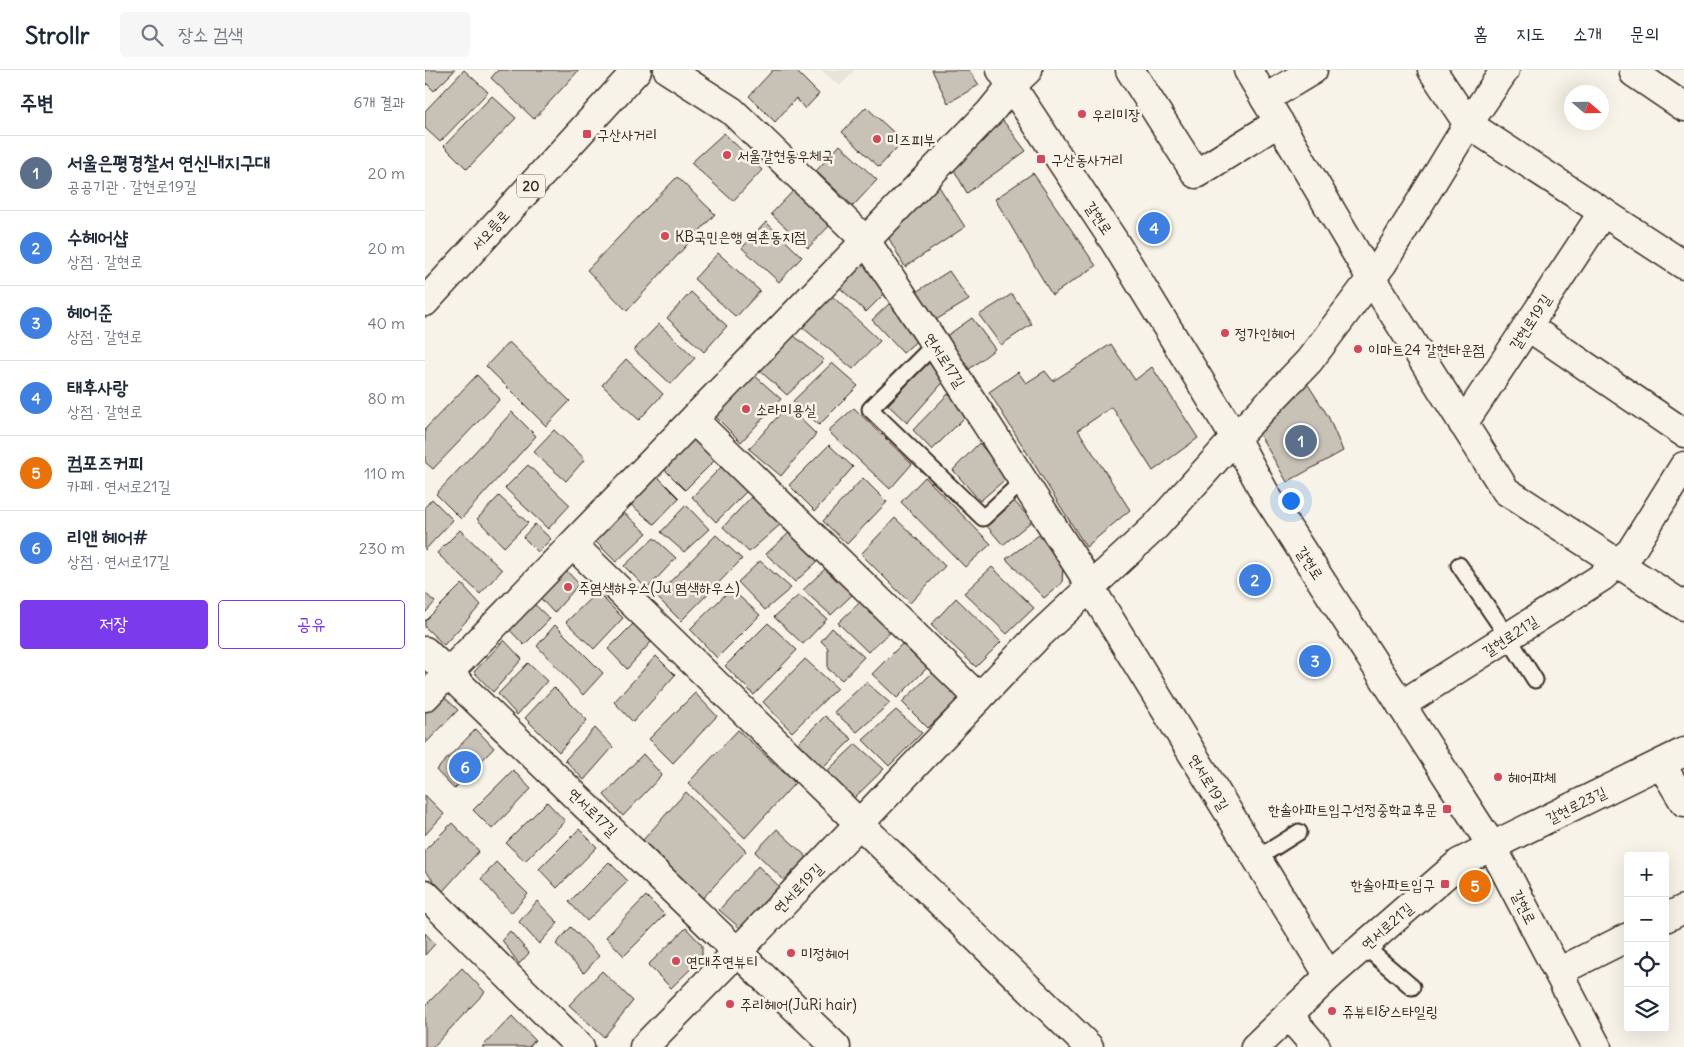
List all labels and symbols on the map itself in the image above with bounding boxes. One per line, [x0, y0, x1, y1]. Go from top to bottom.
north arrow [1564, 85, 1609, 130]
place label: 우리미장 [1092, 105, 1140, 124]
marker: 우리미장 [1076, 108, 1088, 120]
place label: 구산사거리 [597, 125, 657, 144]
marker: 구산사거리 [581, 128, 593, 140]
place label: 미즈피부 [887, 130, 935, 149]
marker: 미즈피부 [871, 133, 883, 145]
place label: 서울갈현동우체국 [737, 146, 834, 165]
marker: 서울갈현동우체국 [721, 149, 733, 161]
place label: 구산동사거리 [1051, 150, 1123, 169]
marker: 구산동사거리 [1035, 153, 1047, 165]
road number: 20 [517, 174, 545, 198]
street label: 갈현로 [1081, 198, 1117, 238]
street label: 서오릉로 [467, 206, 513, 254]
pin: 4 [1138, 209, 1170, 247]
place label: KB국민은행 역촌동지점 [675, 227, 806, 246]
marker: KB국민은행 역촌동지점 [659, 230, 671, 242]
street label: 갈현로19길 [1505, 290, 1555, 354]
place label: 정가인헤어 [1235, 324, 1295, 343]
marker: 정가인헤어 [1219, 327, 1231, 339]
street label: 연서로17길 [920, 329, 970, 391]
place label: 이마트24 갈현타운점 [1368, 340, 1485, 359]
marker: 이마트24 갈현타운점 [1352, 343, 1364, 355]
place label: 소라미용실 [756, 400, 816, 419]
marker: 소라미용실 [740, 403, 752, 415]
pin: 1 [1285, 422, 1317, 460]
your location [1278, 488, 1304, 514]
street label: 갈현로 [1292, 543, 1328, 583]
pin: 2 [1239, 561, 1271, 599]
place label: 주염색하우스(Ju 염색하우스) [578, 578, 740, 597]
marker: 주염색하우스(Ju 염색하우스) [562, 581, 574, 593]
street label: 갈현로21길 [1479, 611, 1541, 661]
pin: 3 [1299, 642, 1331, 680]
pin: 6 [449, 748, 481, 786]
street label: 연서로19길 [1185, 750, 1233, 814]
place label: 헤어파체 [1508, 768, 1556, 787]
marker: 헤어파체 [1492, 771, 1504, 783]
street label: 갈현로23길 [1543, 782, 1609, 828]
street label: 연서로17길 [564, 784, 622, 840]
place label: 한솔아파트입구선정중학교후문 [1268, 800, 1437, 819]
marker: 한솔아파트입구선정중학교후문 [1441, 803, 1453, 815]
street label: 연서로19길 [769, 859, 827, 917]
pin: 5 [1459, 867, 1491, 905]
place label: 한솔아파트입구 [1351, 875, 1435, 894]
marker: 한솔아파트입구 [1439, 878, 1451, 890]
street label: 갈현로 [1507, 887, 1541, 927]
street label: 연서로21길 [1357, 898, 1417, 954]
place label: 미정헤어 [801, 944, 849, 963]
marker: 미정헤어 [785, 947, 797, 959]
place label: 연대주연뷰티 [686, 952, 758, 971]
marker: 연대주연뷰티 [670, 955, 682, 967]
place label: 주리헤어(JuRi hair) [740, 995, 857, 1014]
marker: 주리헤어(JuRi hair) [724, 998, 736, 1010]
place label: 쥬뷰티&스타일링 [1342, 1002, 1438, 1021]
marker: 쥬뷰티&스타일링 [1326, 1005, 1338, 1017]

